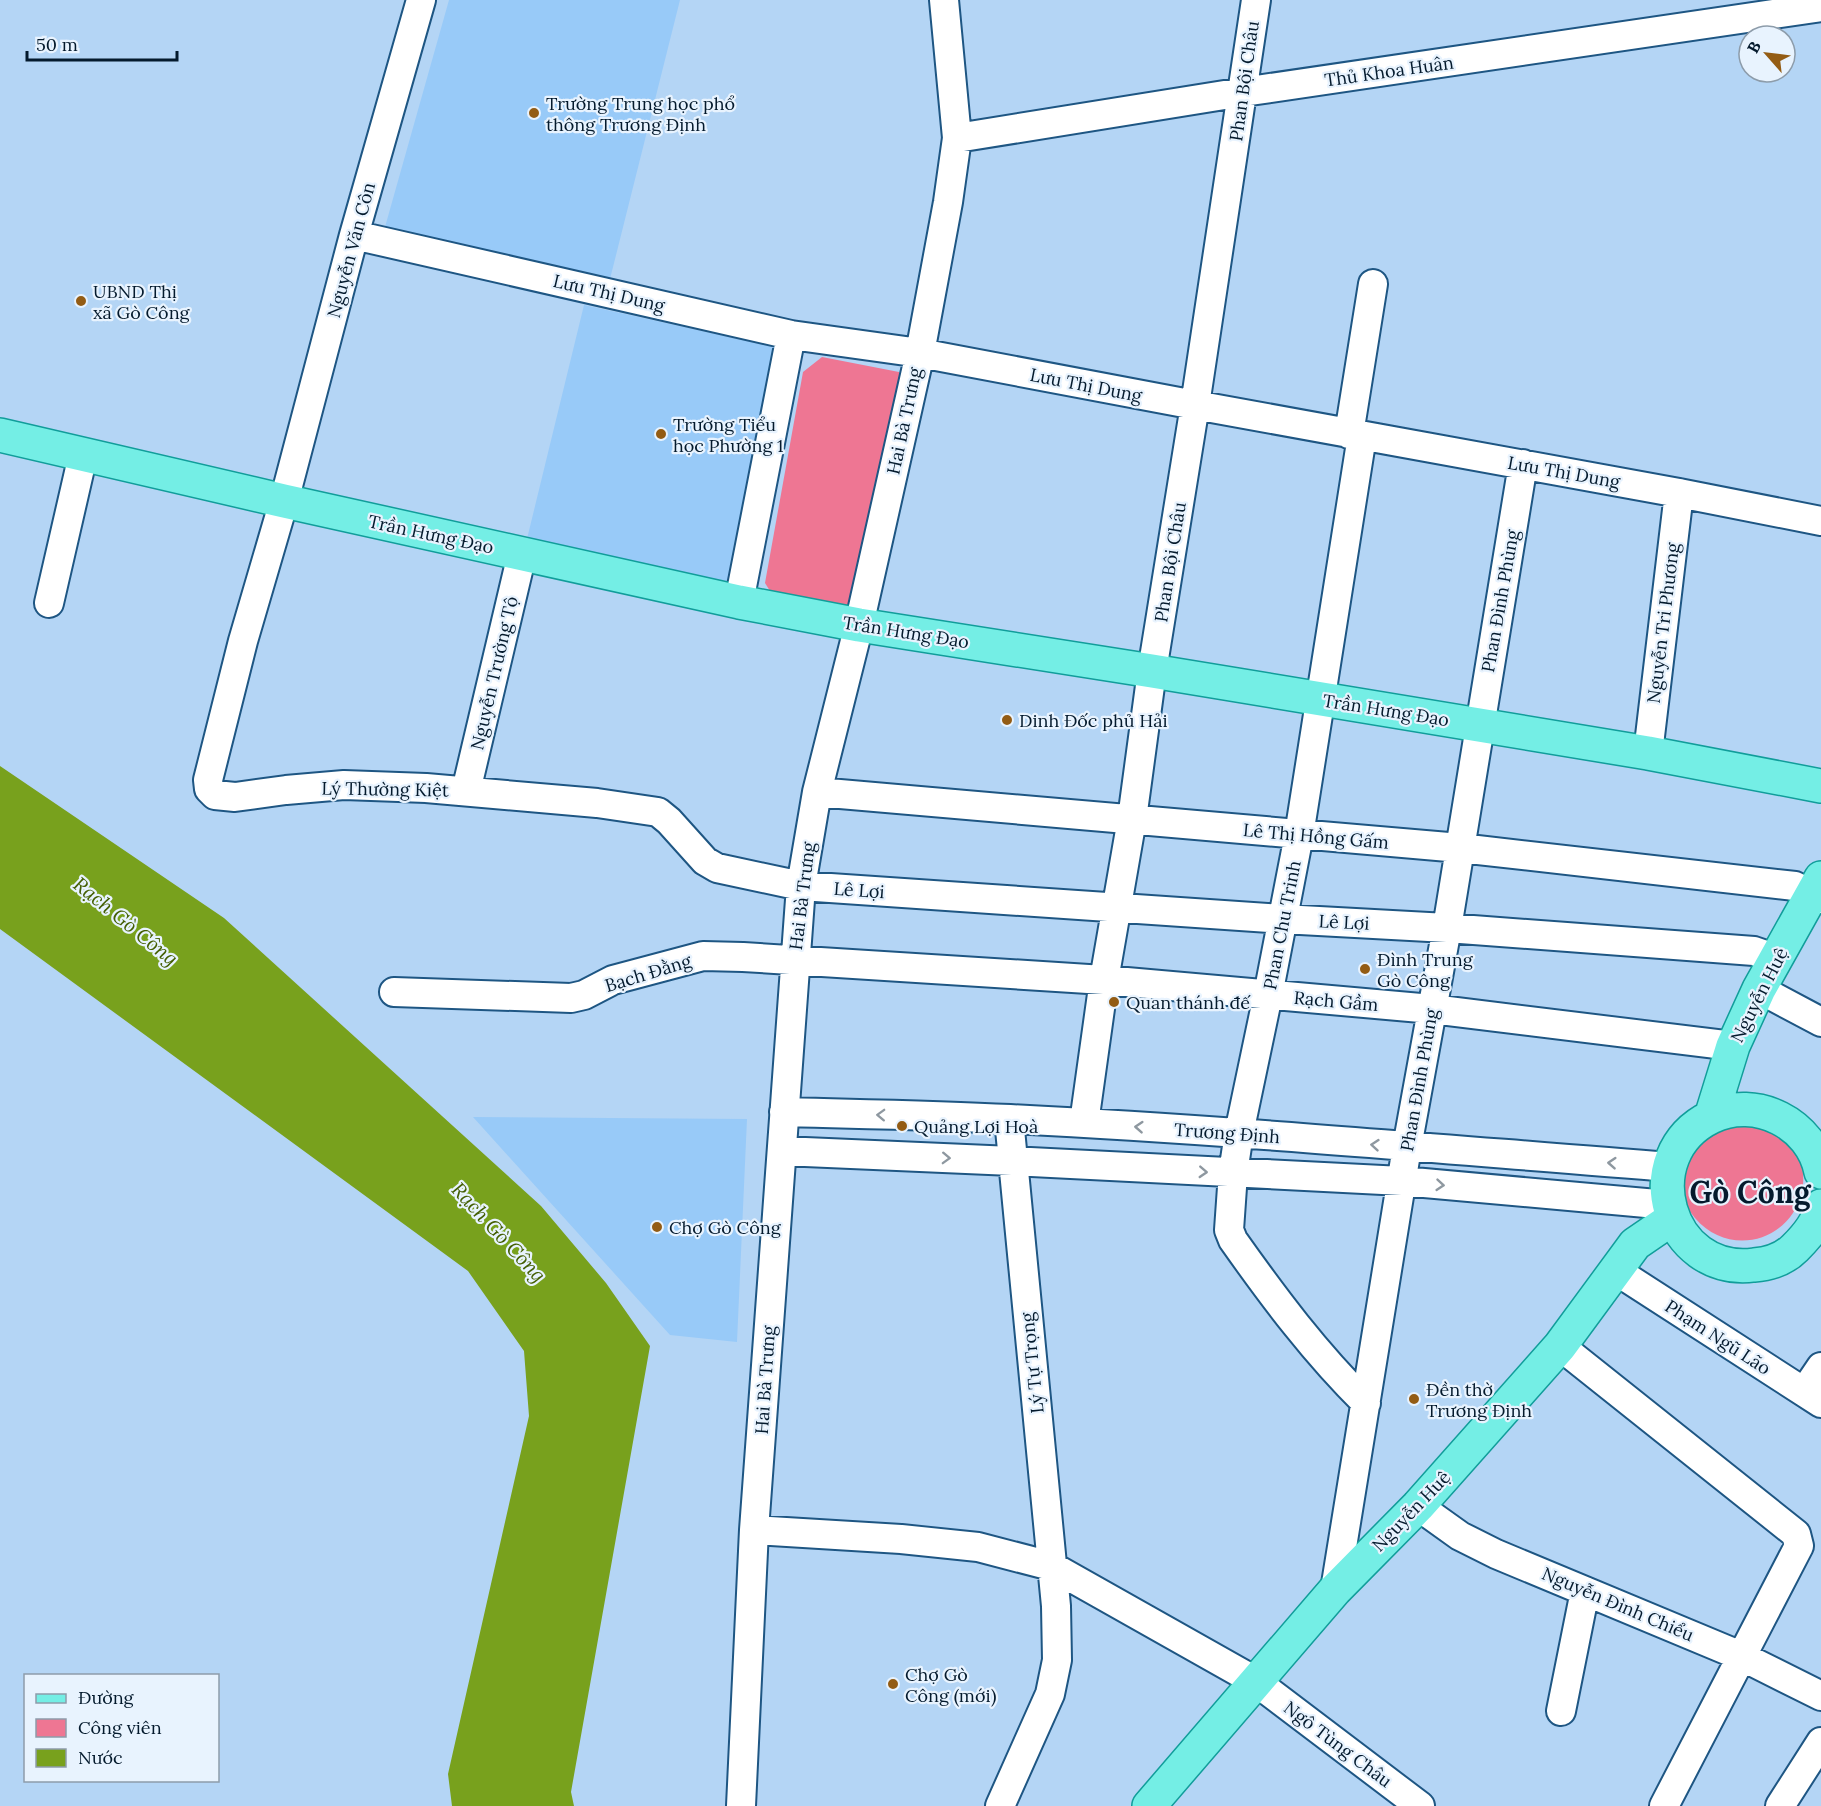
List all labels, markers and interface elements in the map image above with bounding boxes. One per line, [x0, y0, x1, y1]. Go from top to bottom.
street label: Phan Bội Châu [1224, 19, 1264, 143]
scale bar [27, 24, 177, 62]
north arrow [1737, 24, 1797, 84]
text: 50 m [36, 33, 78, 56]
text: B [1742, 37, 1765, 56]
street label: Thủ Khoa Huân [1323, 51, 1455, 91]
place label: Trường Trung học phổ thông Trương Định [546, 92, 735, 136]
marker: Trường Trung học phổ thông Trương Định [527, 106, 541, 120]
street label: Nguyễn Văn Côn [322, 180, 380, 320]
street label: Lưu Thị Dung [551, 269, 668, 317]
place label: UBND Thị xã Gò Công [93, 280, 191, 324]
marker: UBND Thị xã Gò Công [74, 294, 88, 308]
street label: Lưu Thị Dung [1028, 363, 1145, 407]
street label: Hai Bà Trưng [881, 364, 927, 477]
place label: Trường Tiểu học Phường 1 [673, 413, 784, 457]
marker: Trường Tiểu học Phường 1 [654, 427, 668, 441]
street label: Lưu Thị Dung [1506, 451, 1623, 493]
street label: Phan Bội Châu [1149, 500, 1191, 624]
street label: Trần Hưng Đạo [366, 509, 496, 559]
street label: Phan Đình Phùng [1476, 527, 1524, 674]
street label: Nguyễn Tri Phương [1642, 540, 1684, 705]
street label: Nguyễn Trường Tộ [465, 594, 523, 752]
street label: Trần Hưng Đạo [841, 611, 971, 653]
street label: Trần Hưng Đạo [1321, 689, 1451, 731]
place label: Dinh Đốc phủ Hải [1019, 709, 1168, 732]
marker: Dinh Đốc phủ Hải [1000, 713, 1014, 727]
street label: Lý Thường Kiệt [321, 776, 449, 802]
street label: Lê Thị Hồng Gấm [1242, 818, 1390, 854]
street label: Hai Bà Trưng [784, 840, 820, 951]
street label: Phan Chu Trinh [1258, 858, 1306, 992]
water label: Rạch Gò Công [69, 871, 183, 971]
street label: Lê Lợi [833, 877, 885, 903]
street label: Lê Lợi [1318, 909, 1370, 935]
street label: Nguyễn Huệ [1725, 944, 1793, 1046]
place label: Đình Trung Gò Công [1377, 948, 1474, 992]
street label: Bạch Đằng [602, 949, 695, 997]
marker: Đình Trung Gò Công [1358, 962, 1372, 976]
street label: Rạch Gầm [1293, 986, 1379, 1016]
place label: Quan thánh đế [1126, 991, 1251, 1014]
marker: Quan thánh đế [1107, 995, 1121, 1009]
street label: Phan Đình Phùng [1395, 1006, 1443, 1153]
one-way arrow [877, 1109, 886, 1121]
place label: Quảng Lợi Hoà [914, 1115, 1038, 1138]
street label: Trương Định [1173, 1118, 1281, 1148]
marker: Quảng Lợi Hoà [895, 1119, 909, 1133]
one-way arrow [1135, 1120, 1144, 1133]
one-way arrow [1371, 1138, 1380, 1151]
one-way arrow [941, 1152, 950, 1164]
one-way arrow [1607, 1157, 1616, 1170]
one-way arrow [1199, 1165, 1208, 1178]
district label: Gò Công [1690, 1173, 1812, 1212]
water label: Rạch Gò Công [446, 1177, 552, 1287]
one-way arrow [1436, 1178, 1445, 1191]
place label: Chợ Gò Công [669, 1216, 782, 1239]
marker: Chợ Gò Công [650, 1220, 664, 1234]
street label: Phạm Ngũ Lão [1661, 1294, 1775, 1380]
street label: Lý Tự Trọng [1015, 1310, 1049, 1415]
street label: Hai Bà Trưng [750, 1324, 780, 1435]
place label: Đền thờ Trương Định [1426, 1378, 1532, 1422]
marker: Đền thờ Trương Định [1407, 1392, 1421, 1406]
street label: Nguyễn Huệ [1367, 1466, 1455, 1556]
street label: Nguyễn Đình Chiểu [1538, 1562, 1698, 1647]
place label: Chợ Gò Công (mới) [905, 1663, 996, 1707]
legend [24, 1674, 219, 1782]
marker: Chợ Gò Công (mới) [886, 1677, 900, 1691]
text: Đường [78, 1686, 135, 1709]
street label: Ngô Tùng Châu [1279, 1696, 1397, 1792]
text: Công viên [78, 1716, 162, 1739]
text: Nước [78, 1746, 123, 1769]

